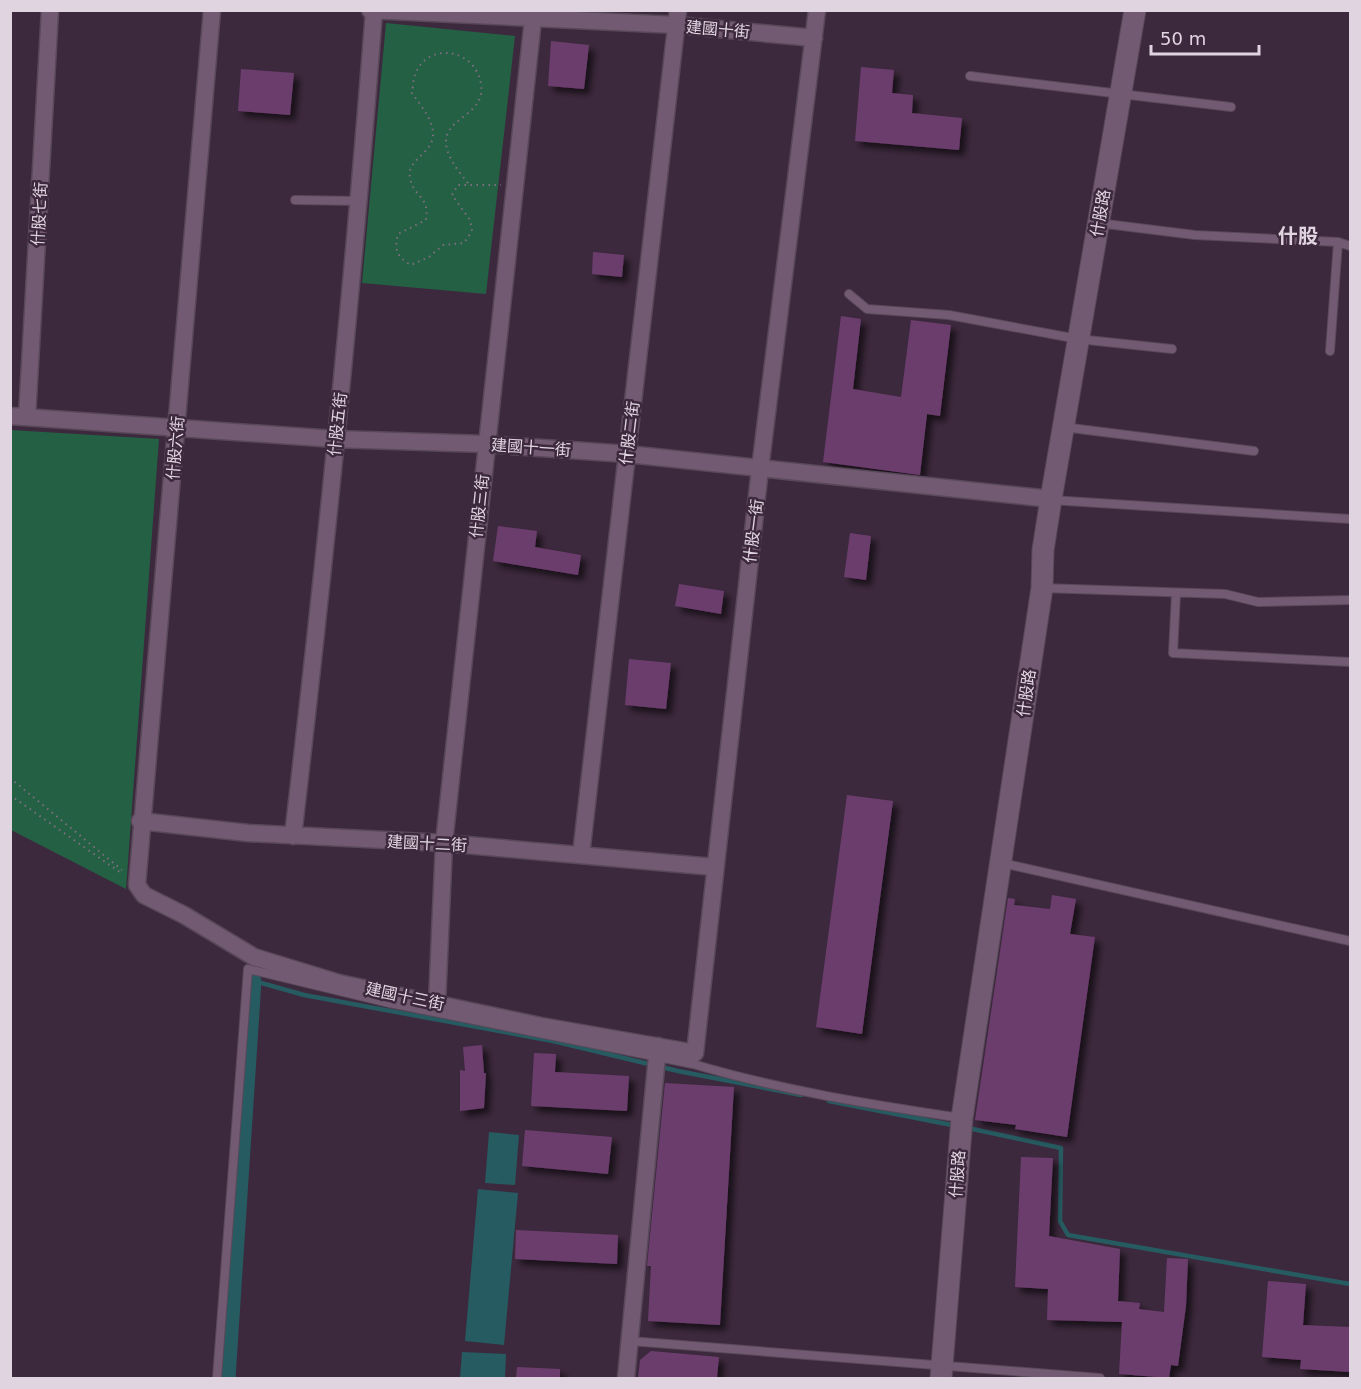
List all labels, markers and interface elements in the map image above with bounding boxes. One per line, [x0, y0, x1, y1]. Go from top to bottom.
street label: 建國十街 [685, 17, 751, 42]
scale bar [1151, 18, 1259, 56]
text: 50 m [1160, 28, 1206, 49]
street label: 什股七街 [28, 182, 51, 246]
street label: 什股路 [1087, 188, 1114, 238]
district label: 什股 [1278, 224, 1318, 248]
street label: 什股五街 [325, 391, 350, 457]
street label: 什股二街 [616, 400, 643, 466]
street label: 什股六街 [163, 415, 188, 481]
street label: 建國十一街 [490, 435, 572, 460]
street label: 什股三街 [467, 473, 492, 539]
street label: 什股一街 [740, 498, 767, 564]
street label: 什股路 [1014, 668, 1039, 718]
street label: 建國十二街 [387, 832, 467, 855]
street label: 建國十三街 [364, 979, 446, 1014]
street label: 什股路 [946, 1149, 969, 1199]

